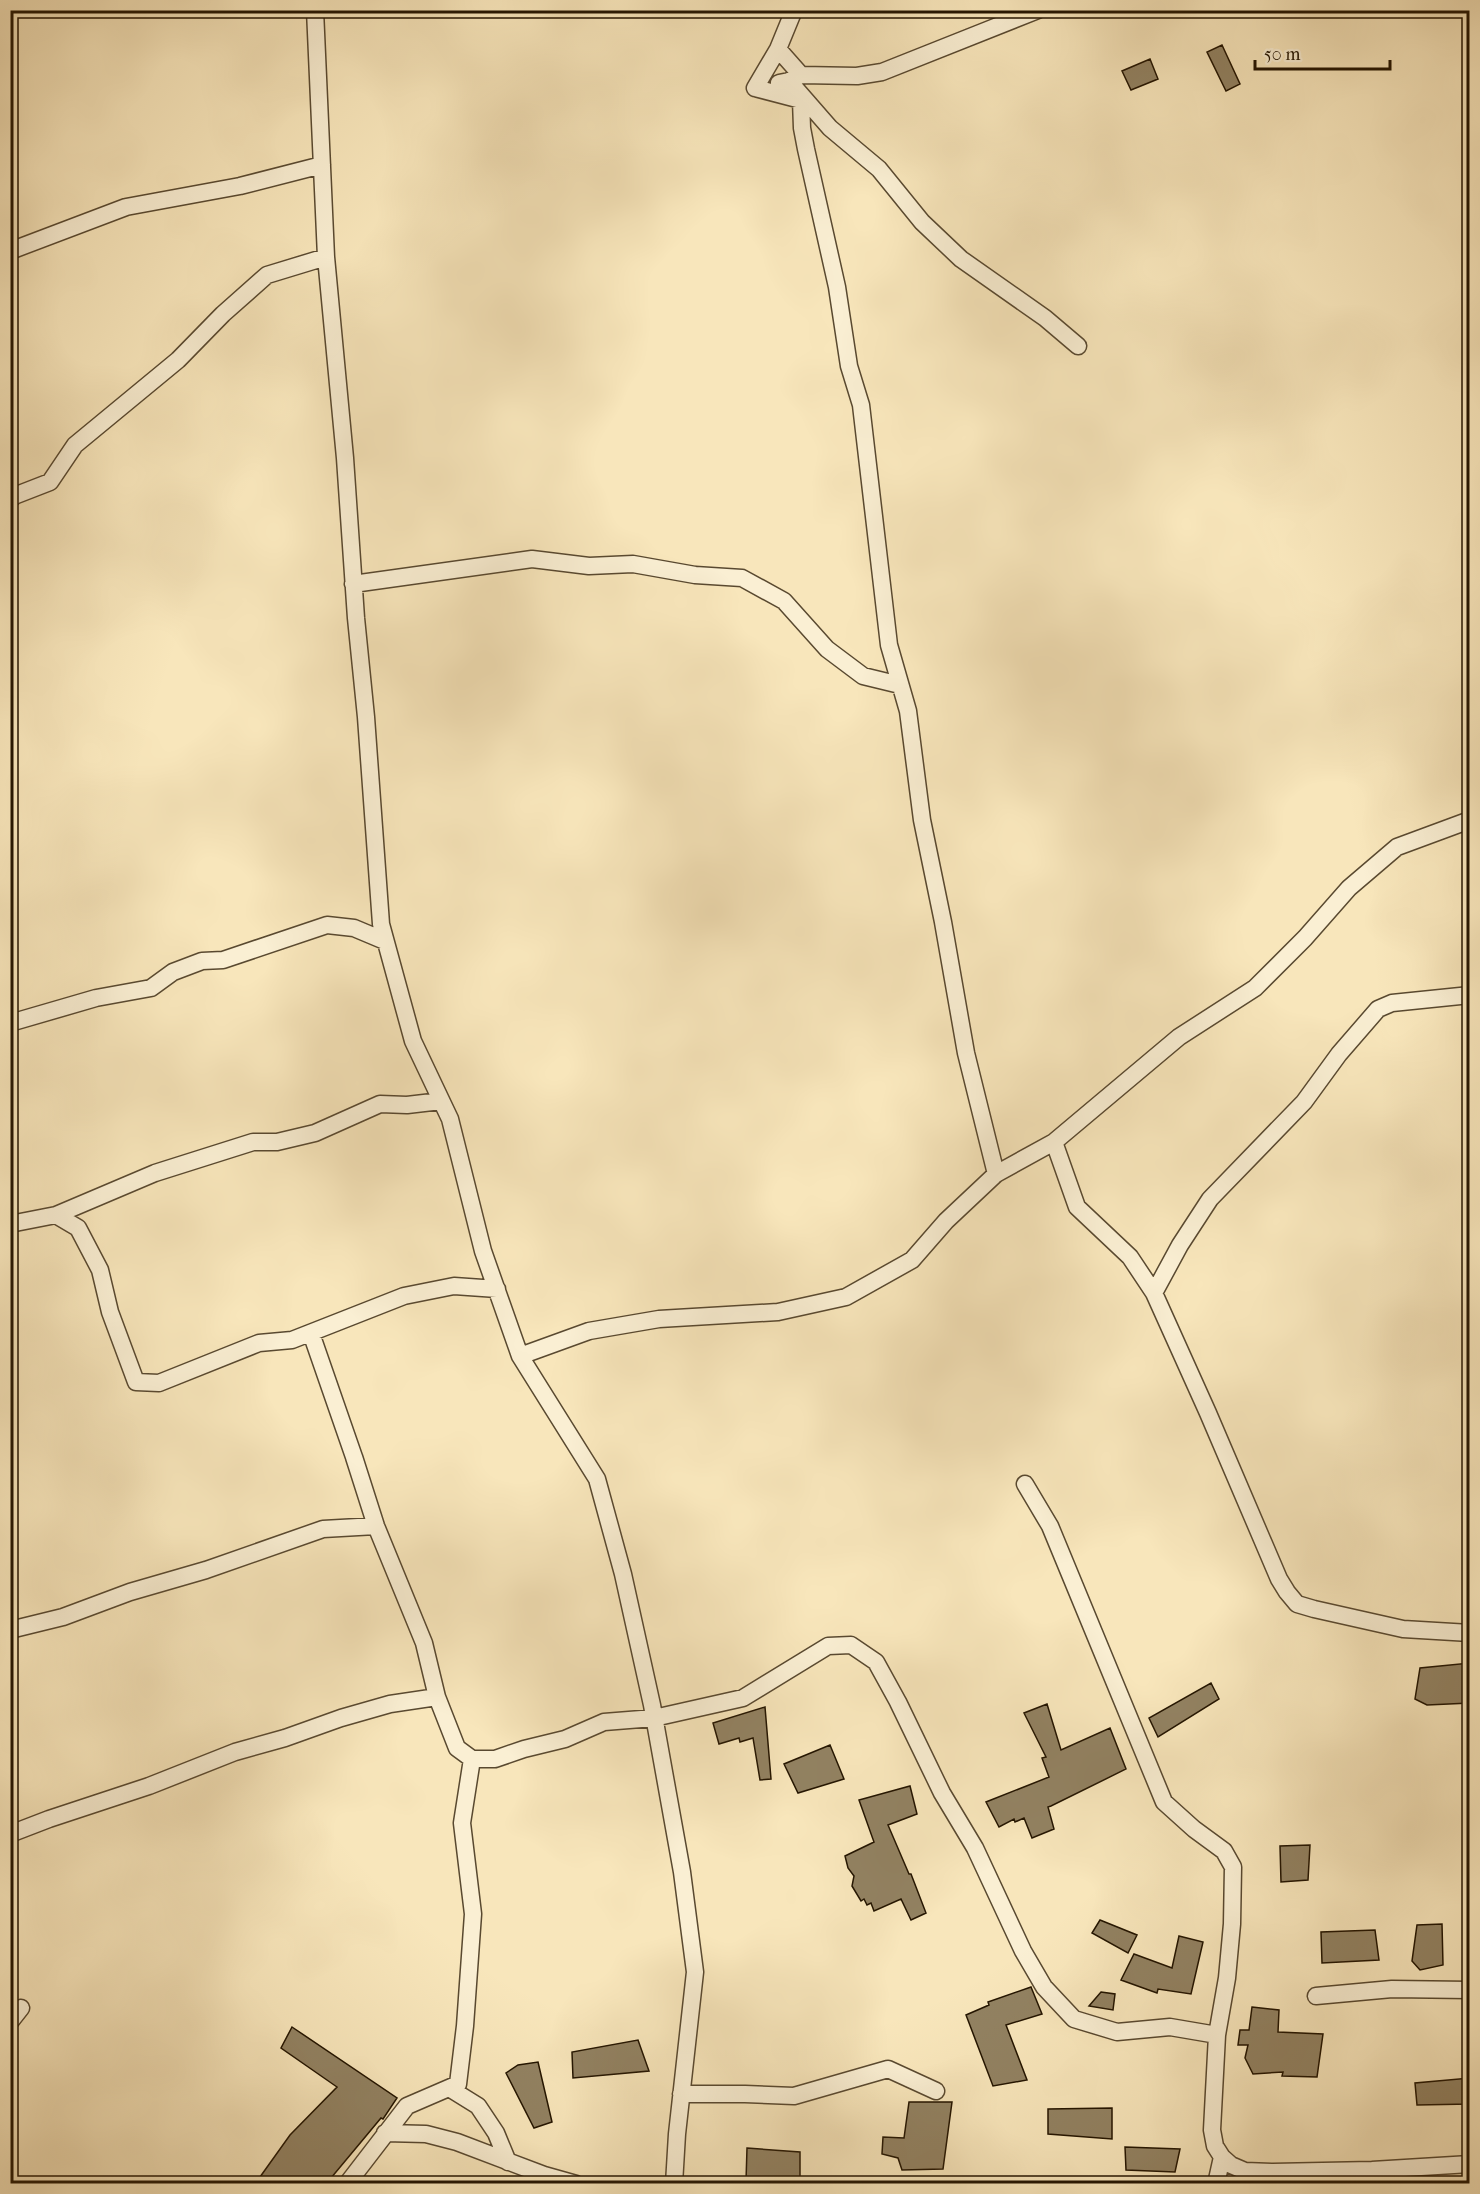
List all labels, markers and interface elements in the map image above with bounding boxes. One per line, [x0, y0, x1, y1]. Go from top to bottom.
scale bar [1255, 33, 1390, 71]
text: 50 m [1264, 44, 1301, 65]

